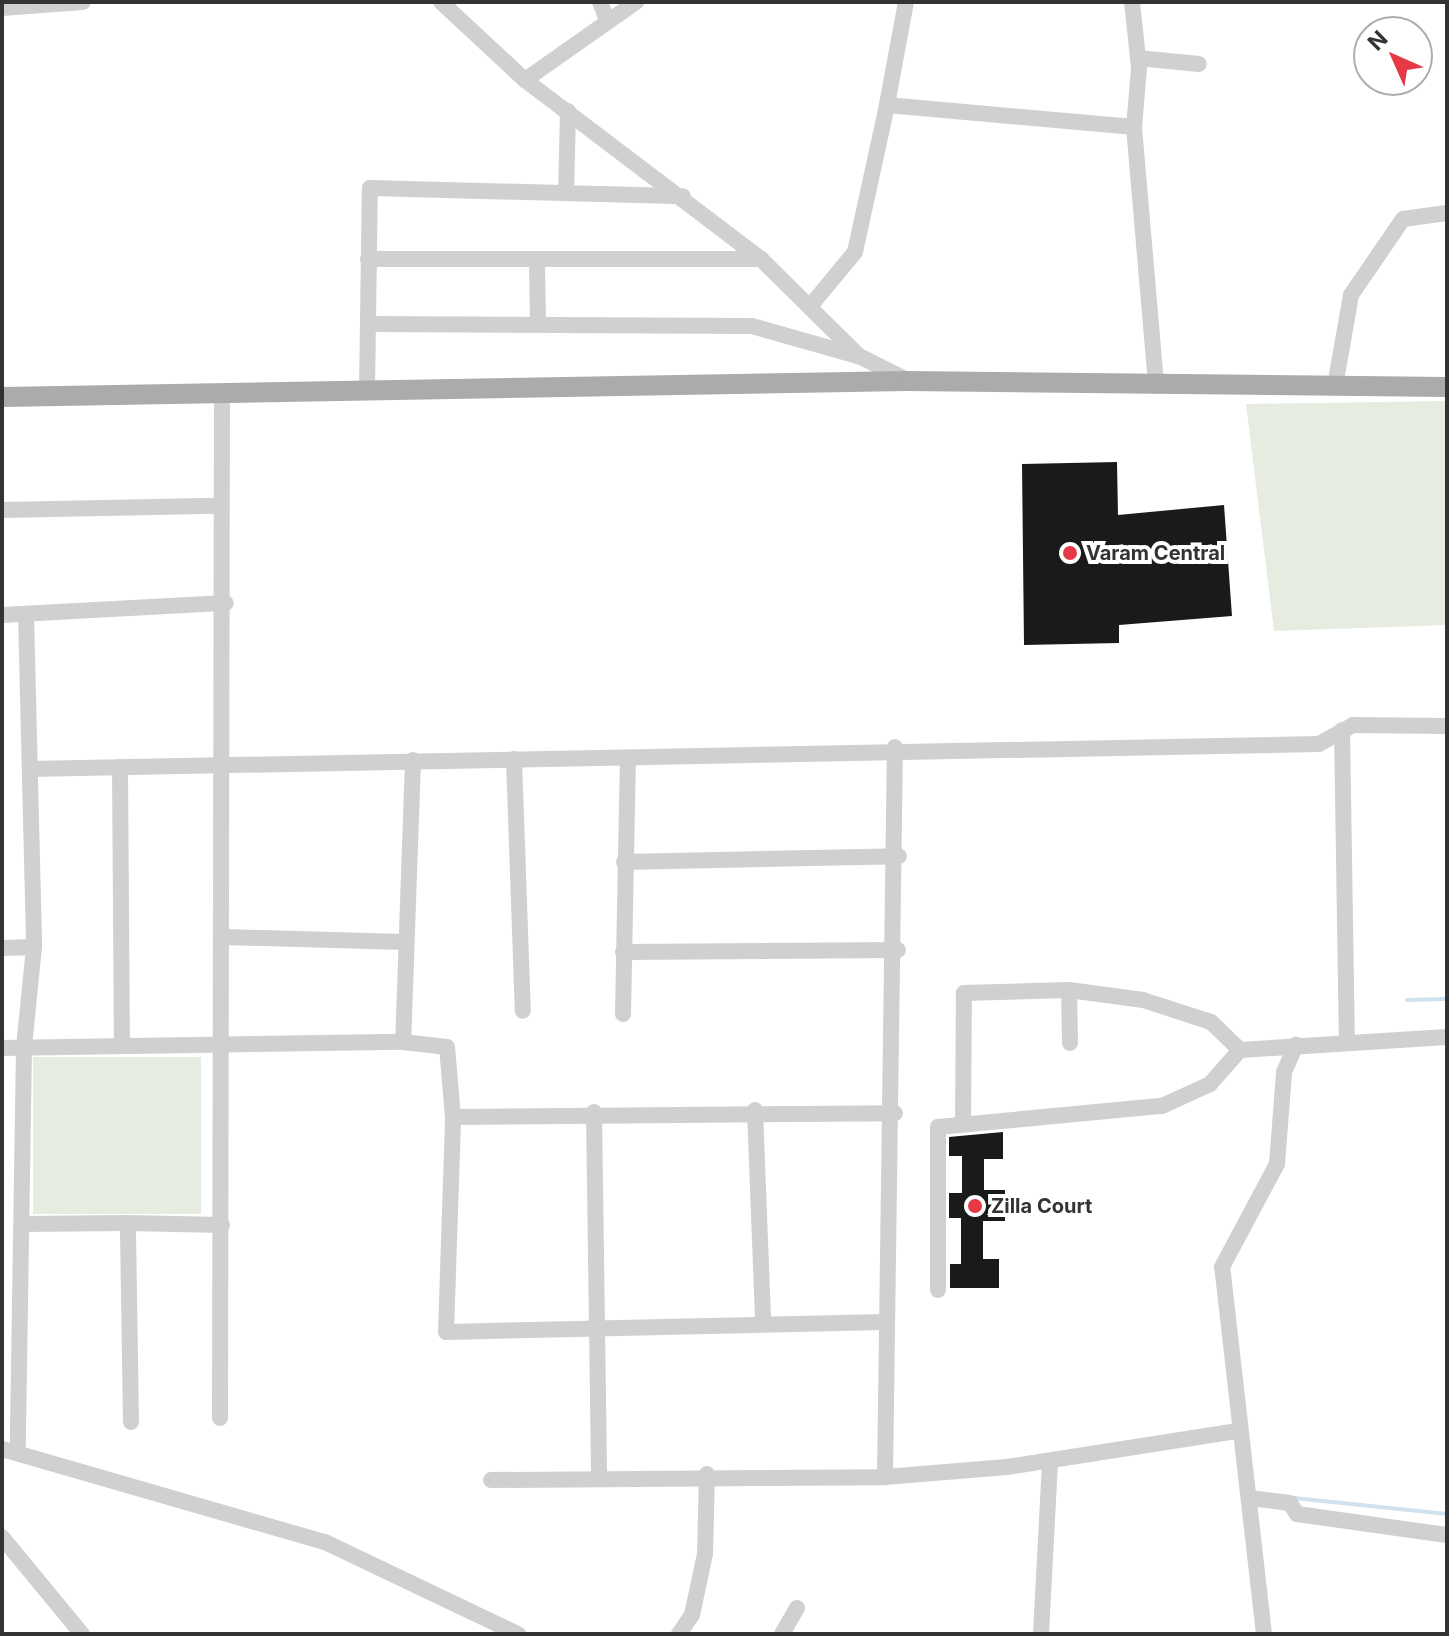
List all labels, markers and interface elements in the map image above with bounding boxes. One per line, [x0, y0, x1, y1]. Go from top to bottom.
north arrow [1353, 16, 1433, 96]
text: N [1362, 25, 1393, 56]
place label: Varam Central [1086, 541, 1225, 565]
marker: Varam Central [1061, 544, 1079, 562]
place label: Zilla Court [991, 1194, 1092, 1218]
marker: Zilla Court [966, 1197, 984, 1215]

